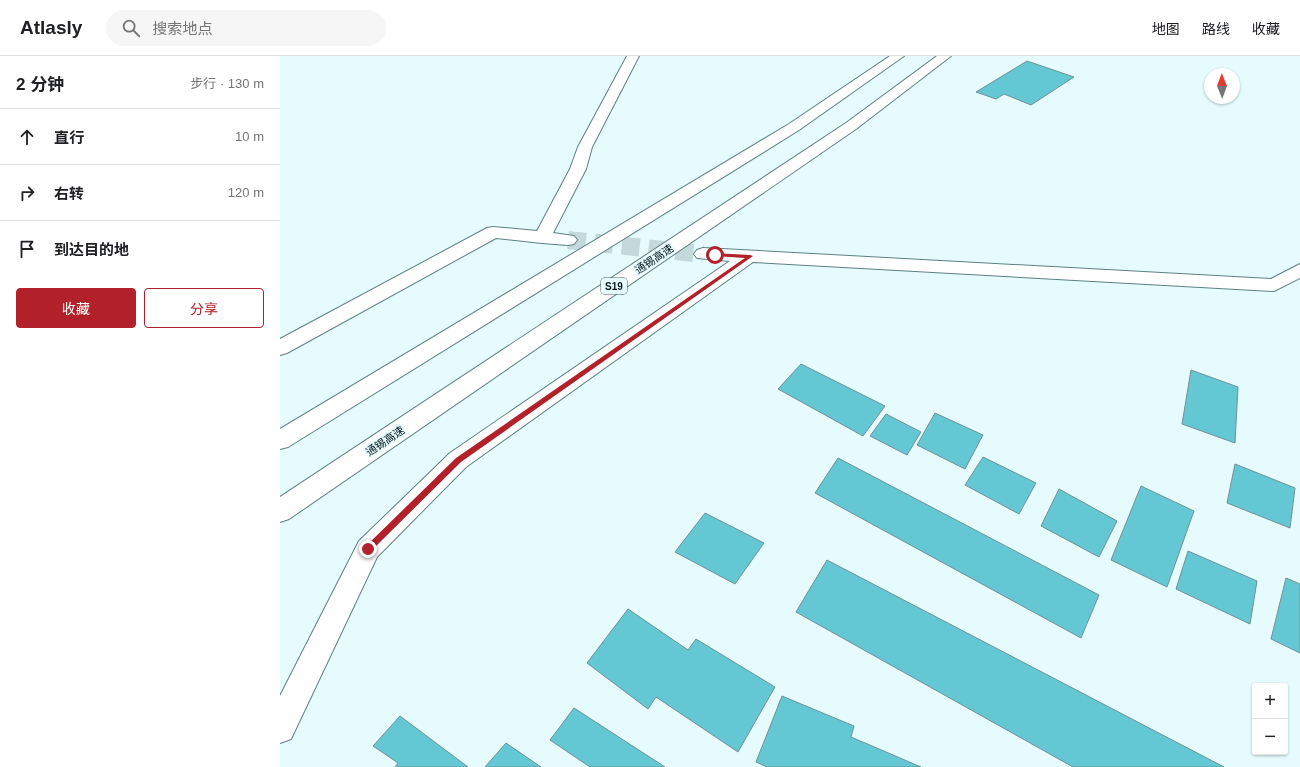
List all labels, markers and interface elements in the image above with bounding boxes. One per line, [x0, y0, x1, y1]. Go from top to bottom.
search box [106, 10, 386, 46]
text: Atlasly [20, 17, 82, 38]
icon: search [120, 17, 142, 39]
text: 搜索地点 [152, 20, 212, 37]
text: 地图 [1152, 21, 1180, 37]
text: 路线 [1202, 21, 1230, 37]
text: 收藏 [1252, 21, 1280, 37]
north arrow [1204, 68, 1240, 104]
text: 2 分钟 [16, 75, 64, 94]
text: 步行 · 130 m [190, 76, 264, 91]
icon: ahead [16, 126, 38, 148]
text: 直行 [54, 129, 84, 146]
text: 10 m [235, 129, 264, 144]
icon: right [16, 182, 38, 204]
text: 右转 [54, 185, 84, 202]
text: 120 m [228, 185, 264, 200]
icon: arrive [16, 238, 38, 260]
text: 到达目的地 [54, 241, 129, 258]
street label: 通锡高速 [632, 242, 676, 276]
route start [706, 246, 724, 264]
road number: S19 [601, 278, 627, 294]
button: 收藏 [16, 288, 136, 328]
button: 分享 [144, 288, 264, 328]
street label: 通锡高速 [363, 424, 407, 458]
route end [359, 540, 377, 558]
map controls [1252, 683, 1288, 755]
button: + [1252, 683, 1288, 719]
button: − [1252, 719, 1288, 755]

